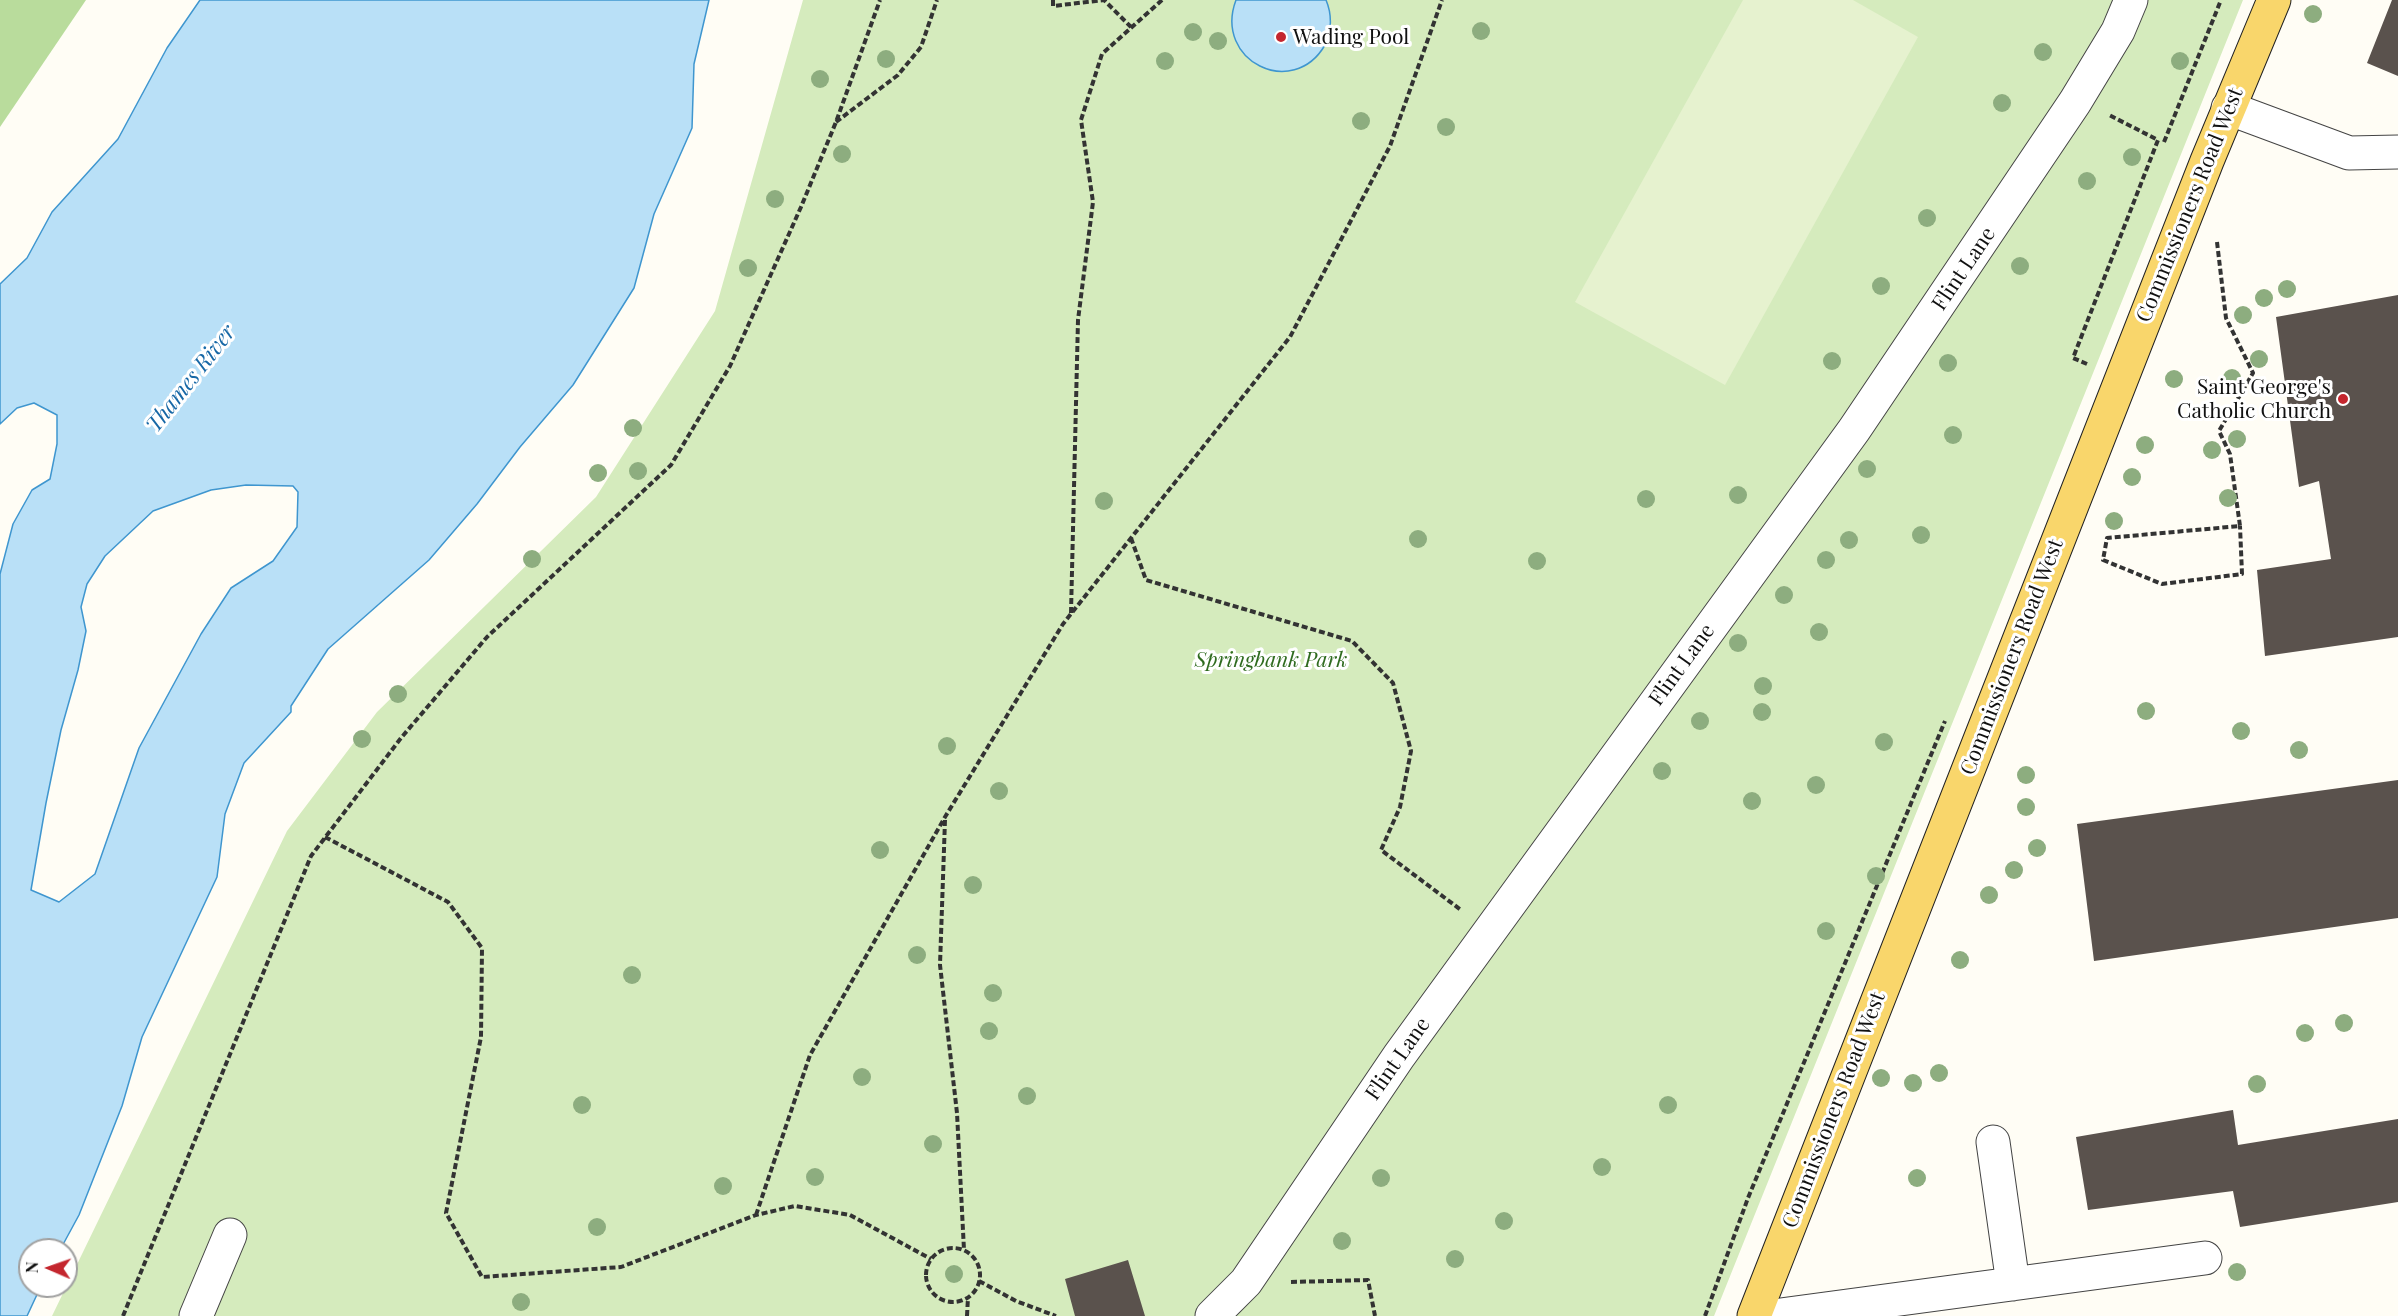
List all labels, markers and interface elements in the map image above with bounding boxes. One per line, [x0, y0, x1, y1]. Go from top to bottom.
place label: Wading Pool [1293, 24, 1409, 50]
marker: Wading Pool [1274, 30, 1288, 44]
street label: Commissioners Road West [2131, 84, 2249, 326]
street label: Flint Lane [1927, 223, 2001, 315]
water label: Thames River [141, 320, 241, 438]
place label: Saint George's Catholic Church [2177, 374, 2331, 424]
marker: Saint George's Catholic Church [2336, 392, 2350, 406]
street label: Commissioners Road West [1955, 535, 2069, 779]
street label: Flint Lane [1644, 619, 1720, 711]
park label: Springbank Park [1195, 647, 1347, 673]
street label: Commissioners Road West [1777, 988, 1891, 1232]
street label: Flint Lane [1360, 1013, 1436, 1105]
north arrow [18, 1238, 78, 1298]
text: N [21, 1261, 42, 1274]

